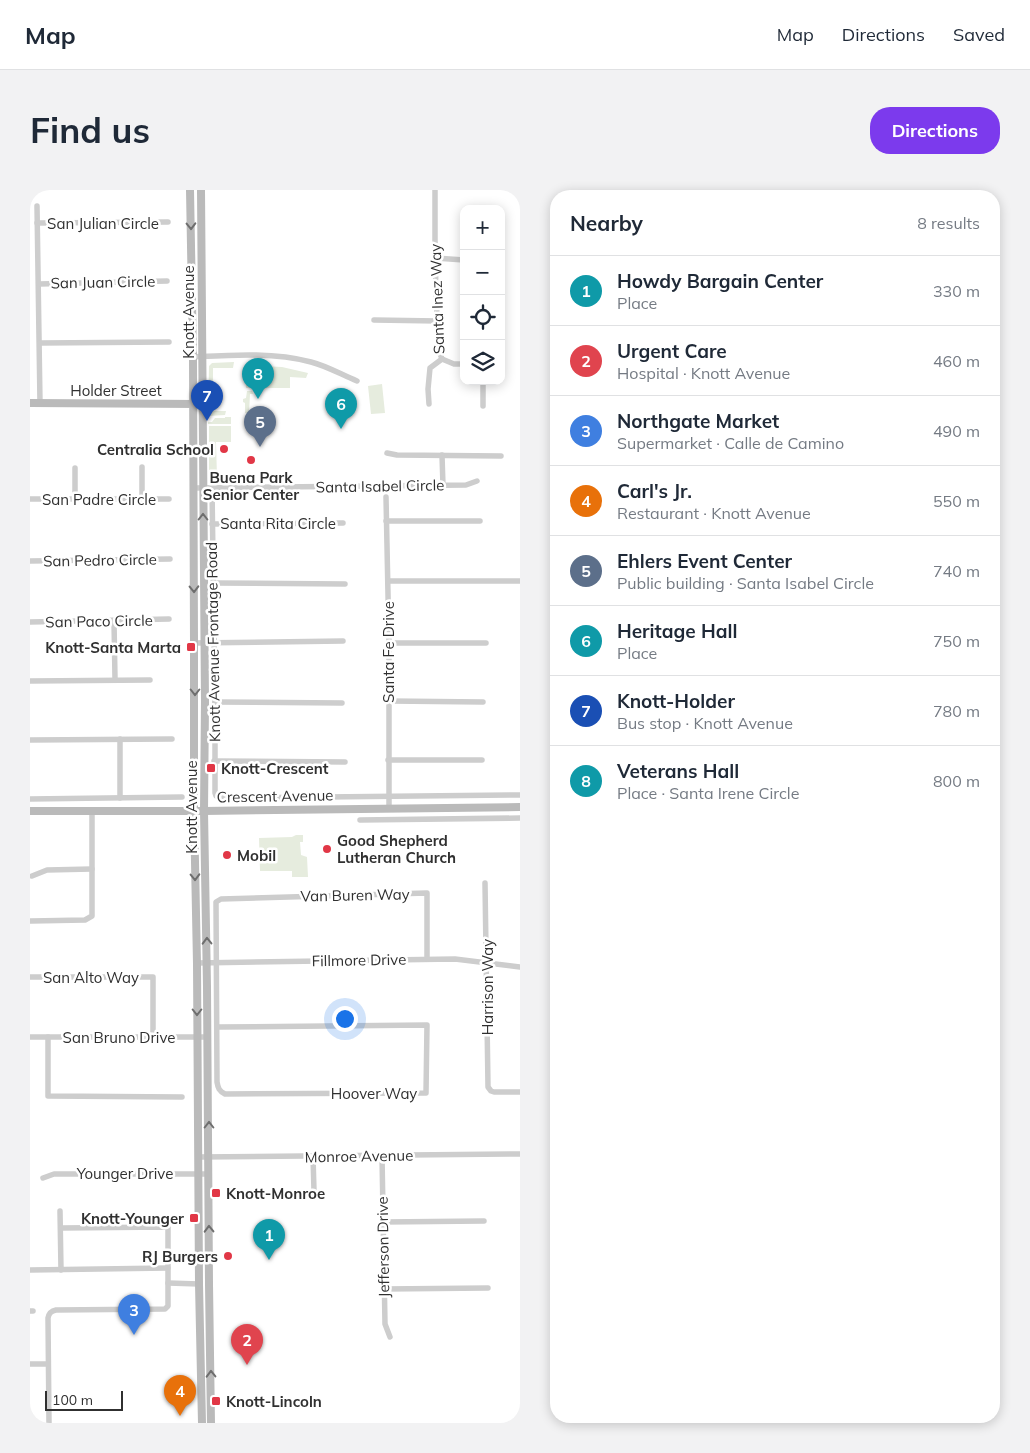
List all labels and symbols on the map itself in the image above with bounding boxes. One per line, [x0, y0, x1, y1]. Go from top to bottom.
street label: San Julian Circle [47, 214, 159, 233]
one-way arrow [186, 222, 196, 230]
street label: Santa Inez Way [426, 243, 448, 355]
street label: Knott Avenue [179, 265, 198, 359]
street label: San Juan Circle [50, 272, 156, 292]
pin: 8 [242, 358, 274, 399]
pin: 7 [191, 380, 223, 421]
street label: Holder Street [70, 381, 162, 400]
pin: 6 [325, 388, 357, 429]
pin: 5 [244, 406, 276, 447]
place label: Centralia School [97, 440, 214, 459]
marker: Centralia School [218, 443, 230, 455]
marker: Buena Park Senior Center [245, 454, 257, 466]
place label: Buena Park Senior Center [203, 468, 299, 504]
street label: Santa Isabel Circle [316, 475, 444, 497]
street label: San Padre Circle [42, 490, 156, 509]
one-way arrow [198, 513, 208, 521]
street label: Santa Rita Circle [220, 514, 336, 533]
street label: Knott Avenue Frontage Road [202, 542, 224, 742]
street label: San Pedro Circle [43, 550, 157, 570]
one-way arrow [189, 586, 199, 594]
street label: Santa Fe Drive [379, 601, 398, 703]
street label: San Paco Circle [45, 611, 153, 631]
place label: Knott-Santa Marta [45, 638, 181, 657]
marker: Knott-Santa Marta [185, 641, 197, 653]
one-way arrow [190, 688, 200, 696]
place label: Knott-Crescent [221, 759, 329, 778]
street label: Knott Avenue [182, 760, 201, 854]
marker: Knott-Crescent [205, 762, 217, 774]
street label: Crescent Avenue [216, 785, 334, 807]
place label: Good Shepherd Lutheran Church [337, 831, 456, 867]
marker: Good Shepherd Lutheran Church [321, 843, 333, 855]
place label: Mobil [237, 846, 276, 865]
marker: Mobil [221, 849, 233, 861]
one-way arrow [190, 874, 200, 881]
street label: Van Buren Way [300, 885, 410, 905]
one-way arrow [202, 937, 212, 945]
street label: Harrison Way [478, 939, 497, 1035]
street label: Fillmore Drive [312, 950, 406, 970]
street label: San Alto Way [43, 968, 139, 987]
your location [332, 1006, 358, 1032]
one-way arrow [192, 1008, 202, 1016]
street label: San Bruno Drive [63, 1028, 175, 1047]
street label: Hoover Way [331, 1084, 417, 1103]
one-way arrow [204, 1121, 214, 1128]
street label: Monroe Avenue [305, 1146, 413, 1166]
street label: Younger Drive [76, 1164, 173, 1183]
place label: Knott-Monroe [226, 1184, 325, 1203]
marker: Knott-Monroe [210, 1187, 222, 1199]
street label: Jefferson Drive [373, 1196, 393, 1298]
place label: Knott-Younger [81, 1209, 184, 1228]
marker: Knott-Younger [188, 1212, 200, 1224]
pin: 1 [253, 1219, 285, 1260]
one-way arrow [204, 1225, 214, 1232]
place label: RJ Burgers [142, 1247, 218, 1266]
marker: RJ Burgers [222, 1250, 234, 1262]
pin: 3 [118, 1294, 150, 1335]
pin: 2 [231, 1324, 263, 1365]
one-way arrow [205, 1370, 216, 1378]
pin: 4 [164, 1375, 196, 1416]
scale bar [45, 1388, 122, 1411]
place label: Knott-Lincoln [226, 1392, 322, 1411]
marker: Knott-Lincoln [210, 1395, 222, 1407]

